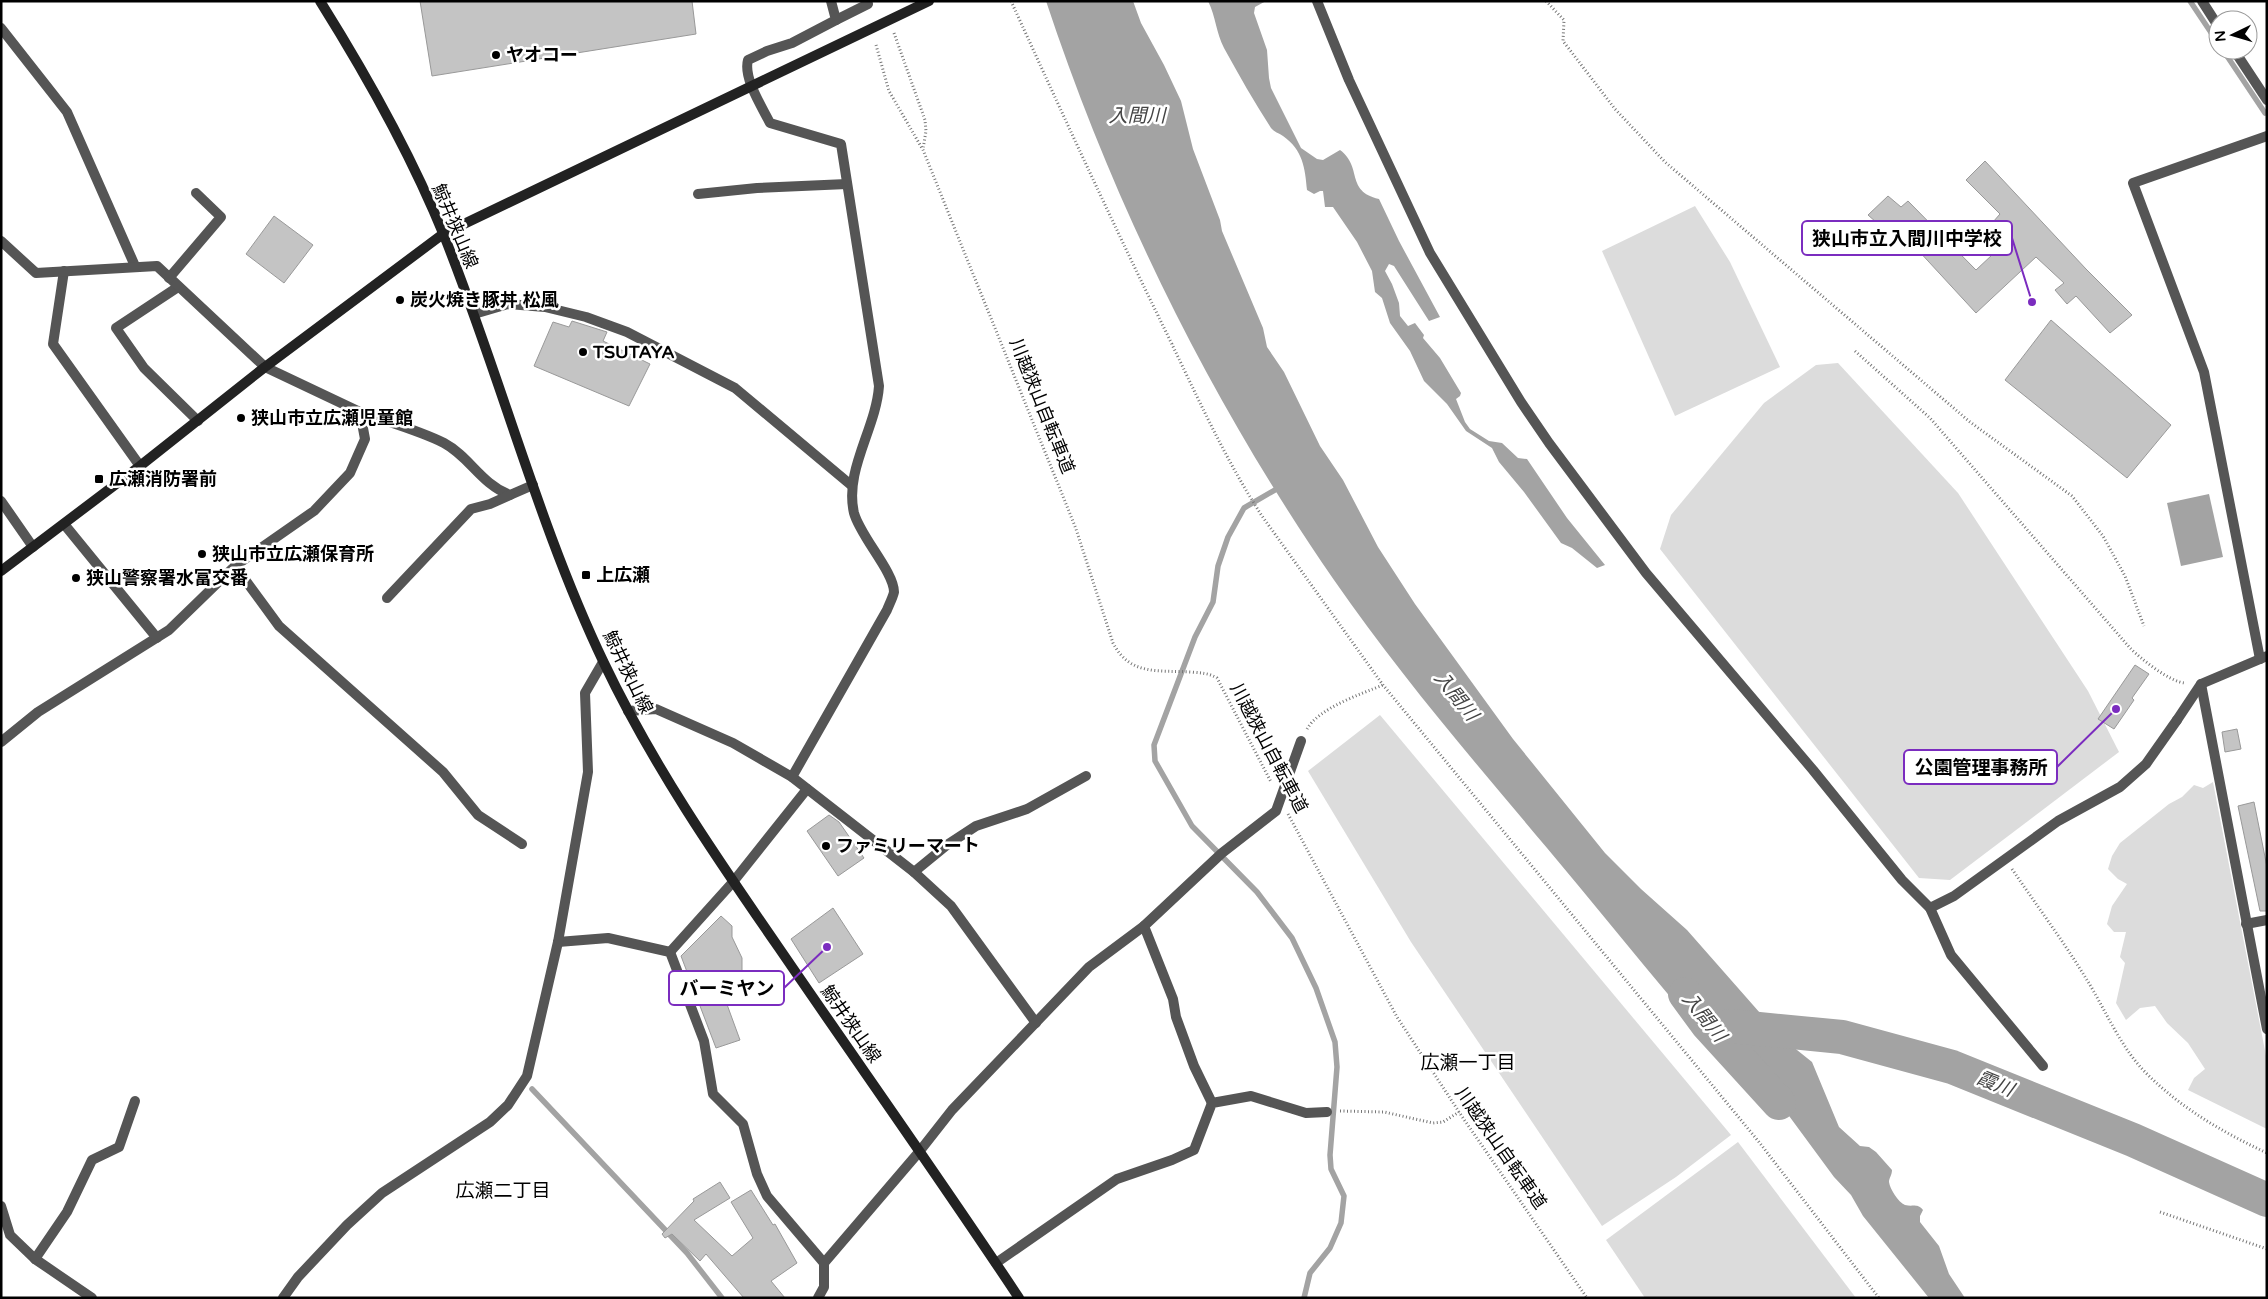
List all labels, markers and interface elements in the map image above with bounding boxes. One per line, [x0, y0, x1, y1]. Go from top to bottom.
north arrow [2208, 10, 2258, 60]
text: N [2212, 30, 2230, 42]
place label: ヤオコー [506, 44, 578, 66]
marker: ヤオコー [490, 49, 502, 61]
water label: 入間川 [1108, 105, 1167, 127]
street label: 鯨井狭山線 [427, 180, 483, 272]
callout: 狭山市立入間川中学校 [1802, 221, 2012, 255]
text: 狭山市立入間川中学校 [1812, 228, 2002, 250]
place label: 炭火焼き豚丼 松風 [410, 289, 559, 311]
marker: 炭火焼き豚丼 松風 [394, 294, 406, 306]
street label: 川越狭山自転車道 [1005, 335, 1079, 477]
place label: TSUTAYA [592, 341, 675, 363]
marker: TSUTAYA [577, 346, 589, 358]
place label: 狭山市立広瀬児童館 [251, 407, 413, 429]
marker: 狭山市立広瀬児童館 [235, 412, 247, 424]
place label: 広瀬消防署前 [109, 468, 217, 490]
marker: 広瀬消防署前 [93, 473, 105, 485]
place label: 狭山市立広瀬保育所 [212, 543, 374, 565]
marker: 狭山市立広瀬保育所 [196, 548, 208, 560]
place label: 上広瀬 [596, 564, 650, 586]
place label: 狭山警察署水富交番 [86, 567, 248, 589]
marker: 上広瀬 [580, 569, 592, 581]
marker: 狭山警察署水富交番 [70, 572, 82, 584]
street label: 鯨井狭山線 [598, 627, 658, 717]
water label: 入間川 [1430, 667, 1484, 727]
street label: 川越狭山自転車道 [1225, 679, 1313, 817]
callout: 公園管理事務所 [1904, 750, 2057, 784]
text: 公園管理事務所 [1914, 757, 2048, 779]
place label: ファミリーマート [836, 835, 980, 857]
marker: ファミリーマート [820, 840, 832, 852]
callout: バーミヤン [669, 971, 784, 1005]
text: バーミヤン [679, 978, 775, 1000]
street label: 鯨井狭山線 [816, 981, 886, 1067]
water label: 入間川 [1678, 988, 1732, 1048]
district label: 広瀬一丁目 [1420, 1052, 1516, 1074]
water label: 霞川 [1973, 1067, 2019, 1102]
street label: 川越狭山自転車道 [1451, 1083, 1551, 1213]
district label: 広瀬二丁目 [455, 1180, 551, 1202]

